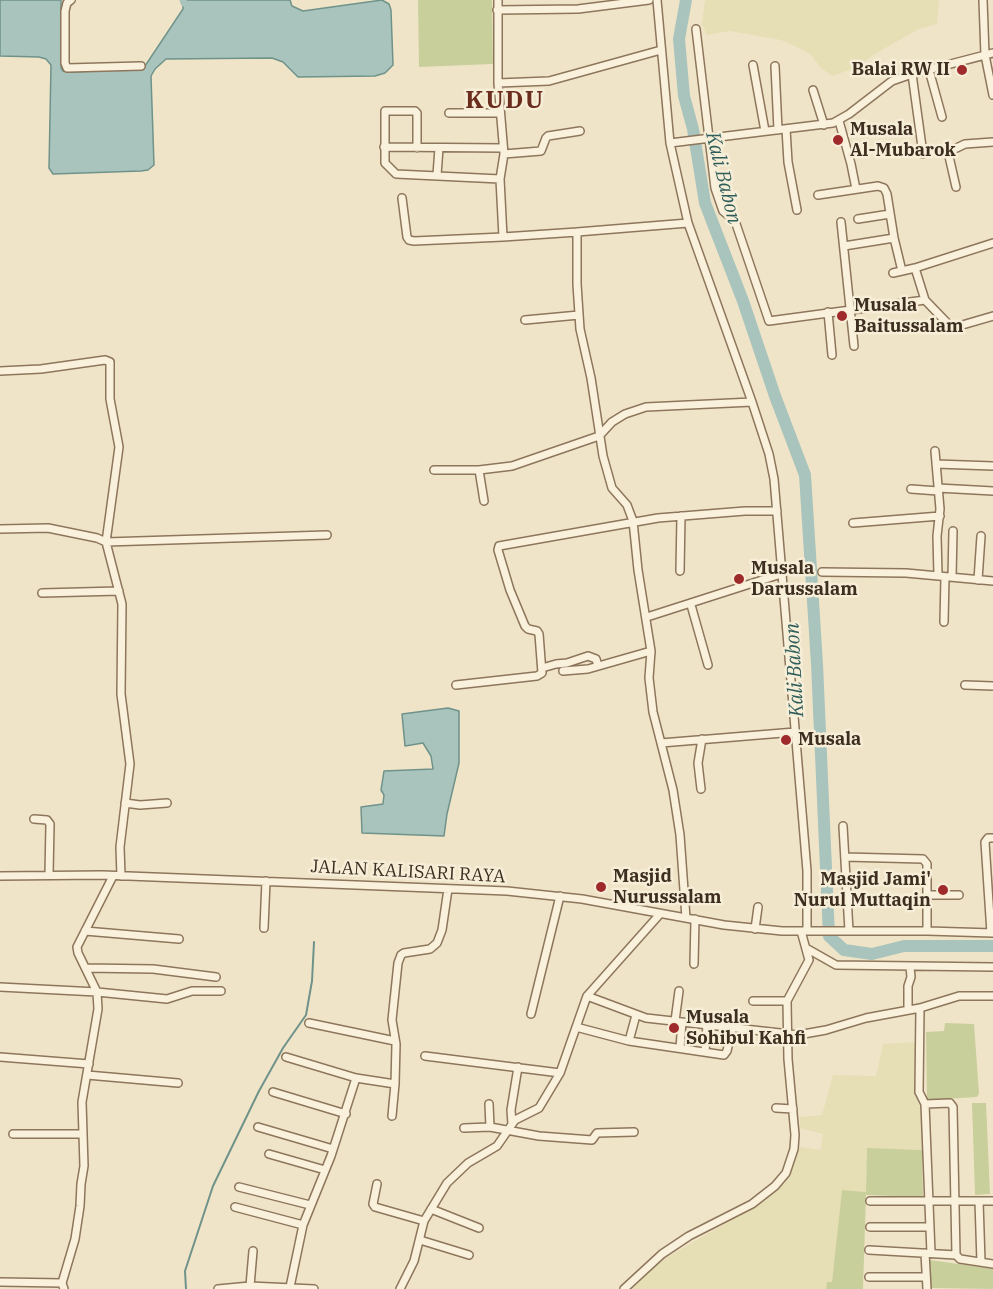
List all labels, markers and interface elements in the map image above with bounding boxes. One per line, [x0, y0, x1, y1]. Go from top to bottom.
place label: Balai RW II [851, 59, 950, 81]
marker: Balai RW II [955, 63, 969, 77]
district label: KUDU [465, 87, 545, 115]
place label: Musala Al-Mubarok [850, 119, 956, 162]
water label: Kali Babon [700, 129, 746, 227]
marker: Musala Al-Mubarok [831, 133, 845, 147]
place label: Musala Baitussalam [854, 295, 963, 338]
marker: Musala Baitussalam [835, 309, 849, 323]
place label: Musala Darussalam [751, 558, 858, 600]
marker: Musala Darussalam [732, 572, 746, 586]
water label: Kali Babon [781, 622, 809, 718]
place label: Musala [798, 729, 861, 751]
marker: Musala [779, 733, 793, 747]
street label: JALAN KALISARI RAYA [310, 856, 506, 888]
place label: Masjid Nurussalam [613, 866, 722, 908]
place label: Masjid Jami' Nurul Muttaqin [794, 869, 931, 912]
marker: Masjid Nurussalam [594, 880, 608, 894]
marker: Masjid Jami' Nurul Muttaqin [936, 883, 950, 897]
place label: Musala Sohibul Kahfi [686, 1007, 806, 1050]
marker: Musala Sohibul Kahfi [667, 1021, 681, 1035]

